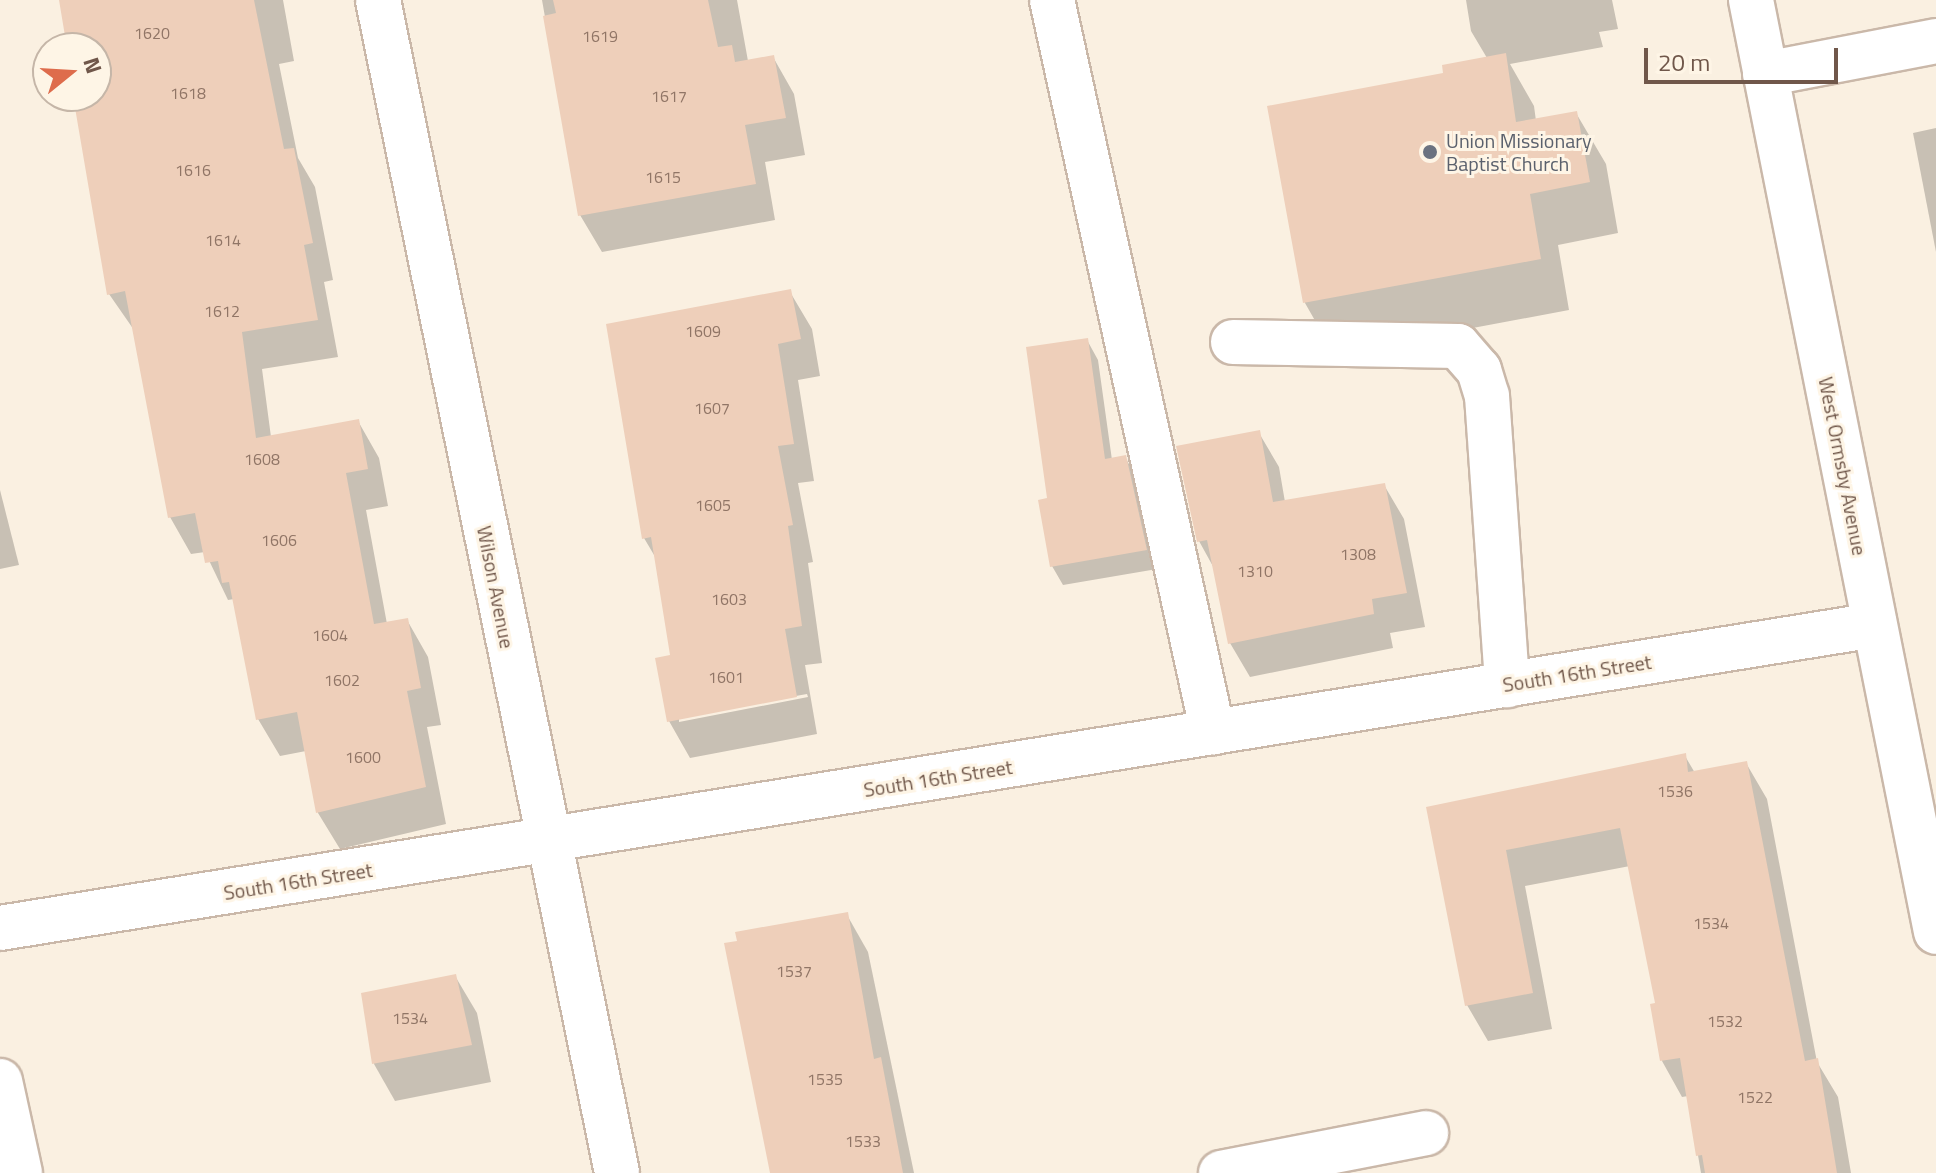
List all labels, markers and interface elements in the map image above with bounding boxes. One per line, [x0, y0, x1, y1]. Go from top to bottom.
house number: 1620 [134, 23, 170, 43]
house number: 1619 [582, 26, 618, 46]
north arrow [32, 32, 112, 112]
scale bar [1648, 32, 1842, 82]
text: 20 m [1658, 44, 1710, 80]
text: N [74, 53, 111, 78]
house number: 1618 [170, 83, 206, 103]
house number: 1617 [651, 86, 687, 106]
place label: Union Missionary Baptist Church [1446, 128, 1592, 175]
marker: Union Missionary Baptist Church [1421, 143, 1439, 161]
house number: 1616 [175, 160, 211, 180]
house number: 1615 [645, 167, 681, 187]
house number: 1614 [205, 230, 241, 250]
house number: 1612 [204, 301, 240, 321]
house number: 1609 [685, 321, 721, 341]
street label: West Ormsby Avenue [1814, 375, 1872, 557]
house number: 1607 [694, 398, 730, 418]
house number: 1608 [244, 449, 280, 469]
house number: 1605 [695, 495, 731, 515]
street label: Wilson Avenue [472, 524, 520, 650]
house number: 1606 [261, 530, 297, 550]
house number: 1308 [1340, 544, 1376, 564]
house number: 1310 [1237, 561, 1273, 581]
house number: 1603 [711, 589, 747, 609]
house number: 1604 [312, 625, 348, 645]
street label: South 16th Street [1501, 649, 1653, 697]
house number: 1601 [708, 667, 744, 687]
house number: 1602 [324, 670, 360, 690]
house number: 1600 [345, 747, 381, 767]
street label: South 16th Street [862, 754, 1014, 802]
house number: 1536 [1657, 781, 1693, 801]
street label: South 16th Street [222, 857, 374, 905]
house number: 1534 [1693, 913, 1729, 933]
house number: 1537 [776, 961, 812, 981]
house number: 1534 [392, 1008, 428, 1028]
house number: 1532 [1707, 1011, 1743, 1031]
house number: 1535 [807, 1069, 843, 1089]
house number: 1522 [1737, 1087, 1773, 1107]
house number: 1533 [845, 1131, 881, 1151]

